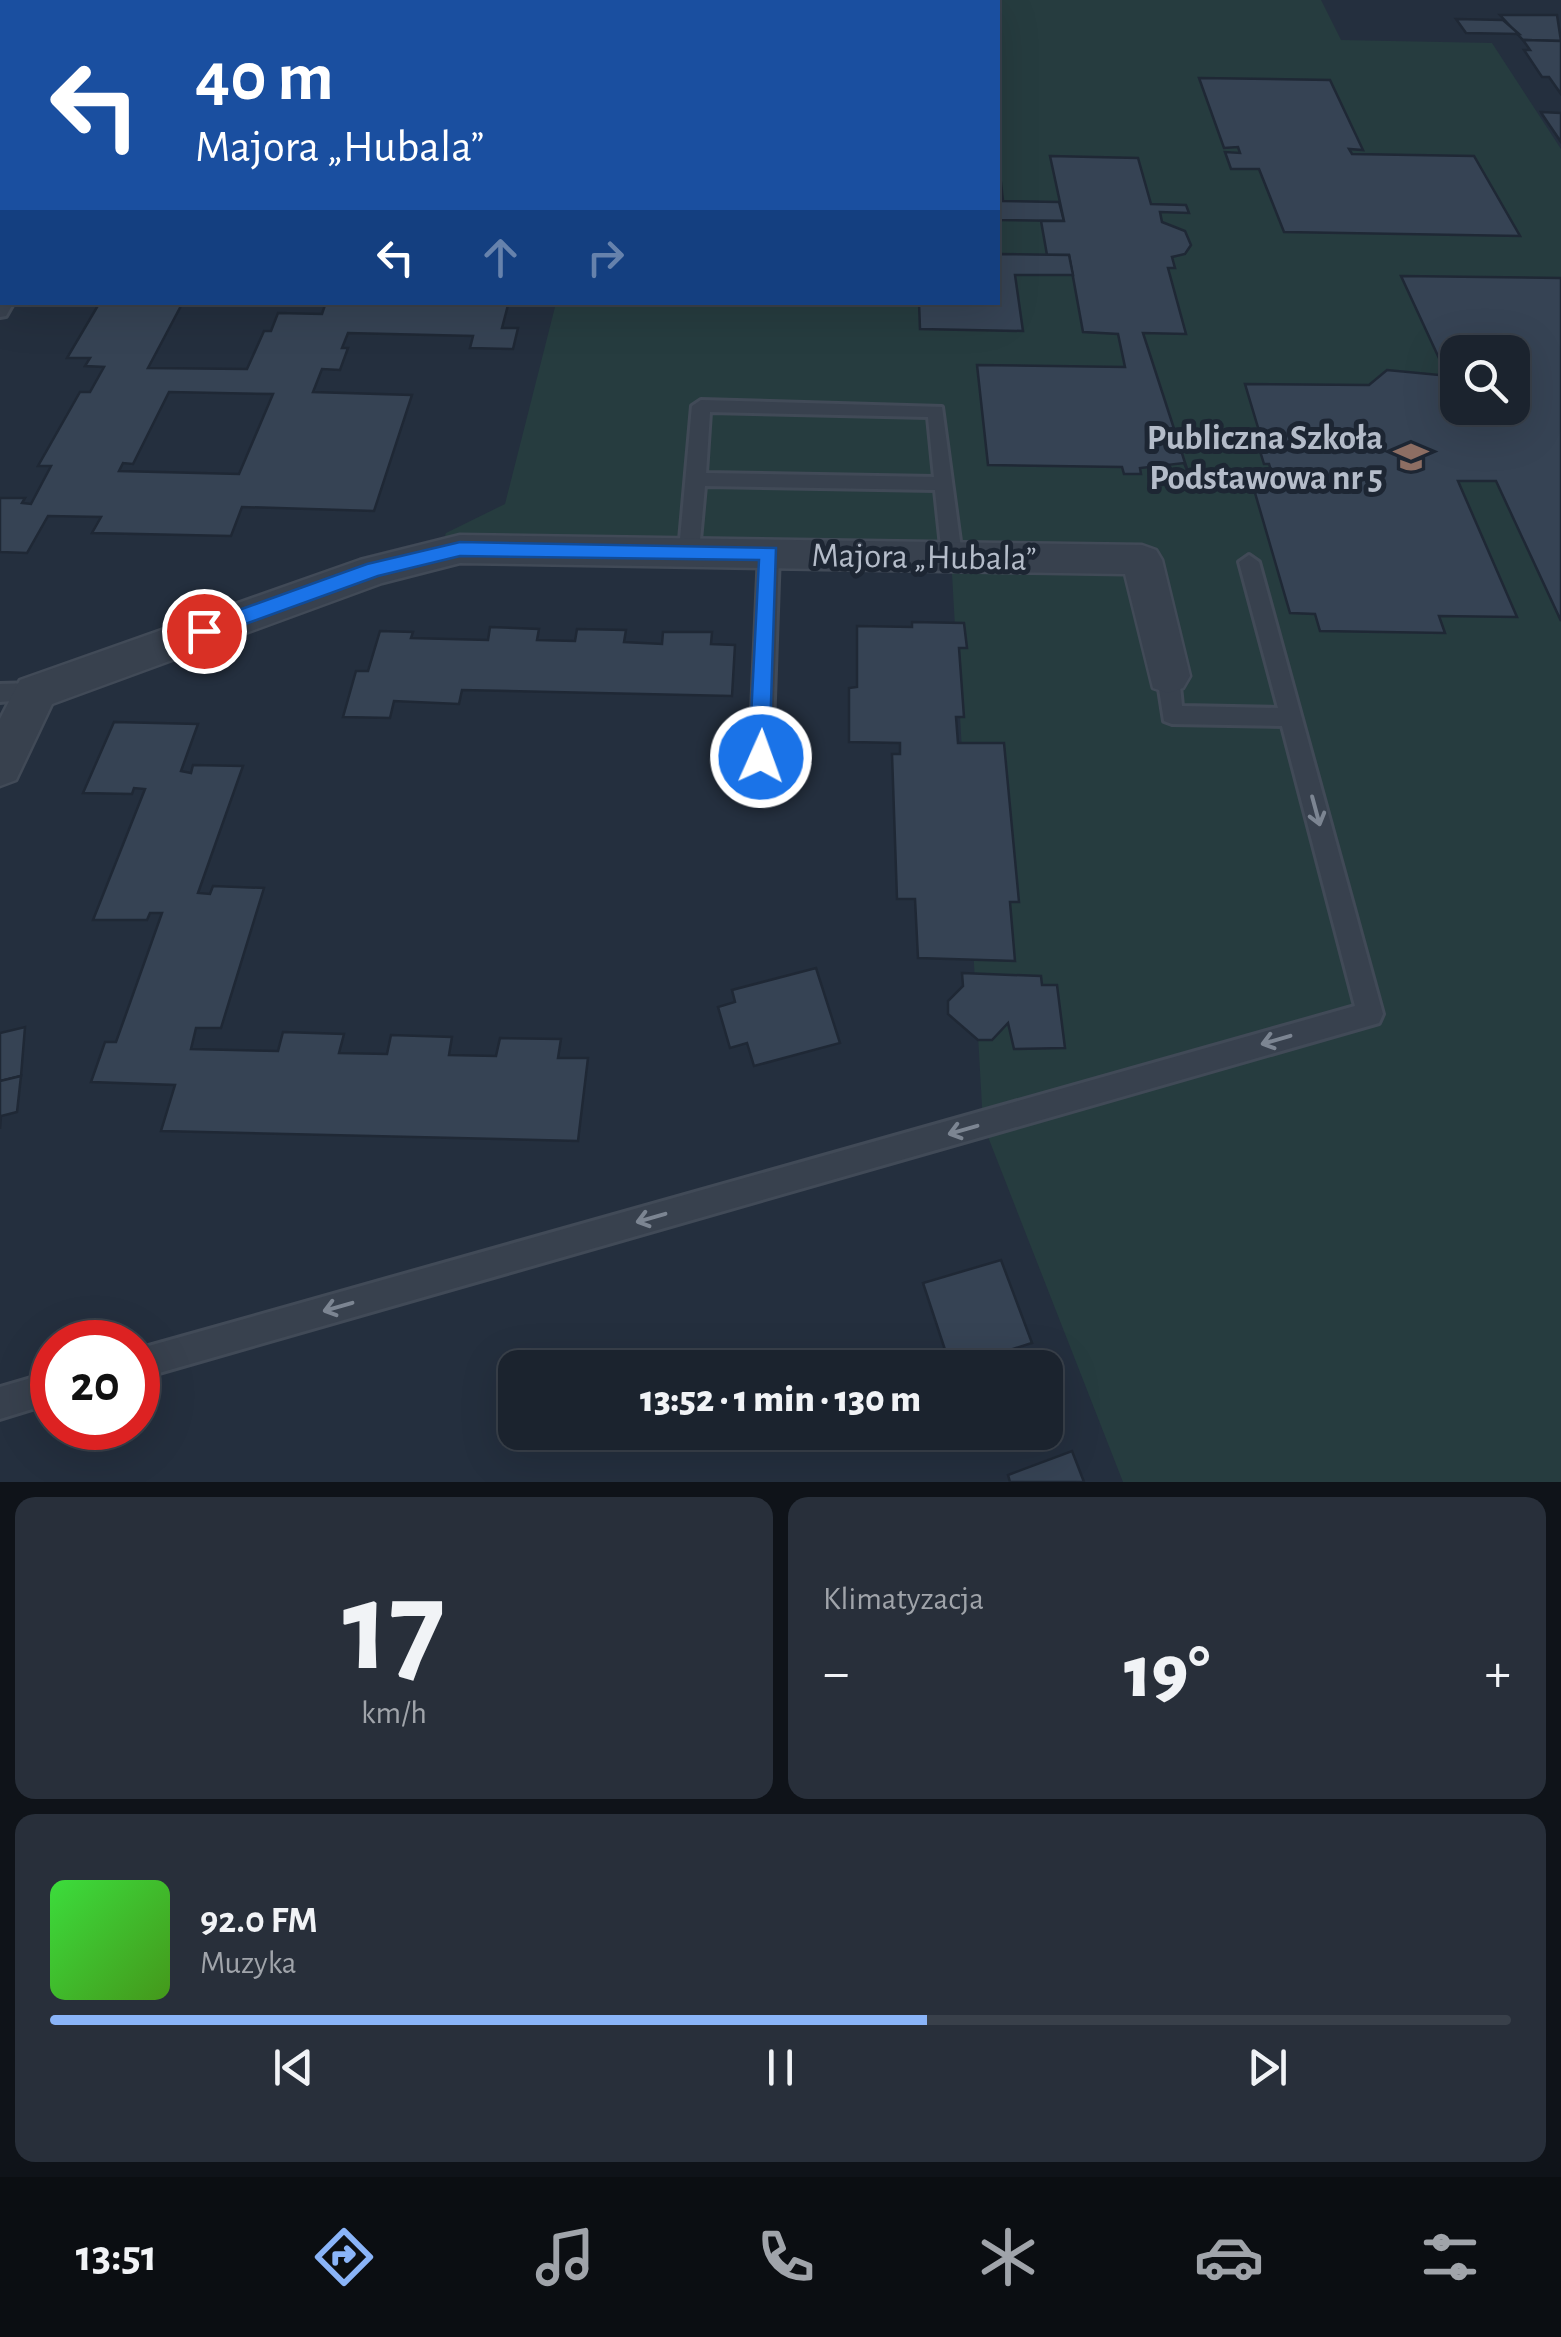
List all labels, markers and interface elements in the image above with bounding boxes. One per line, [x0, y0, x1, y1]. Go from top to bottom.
icon: left [30, 40, 160, 170]
text: 40 m [195, 43, 334, 113]
text: Majora „Hubala” [195, 125, 484, 170]
icon: left [368, 230, 423, 285]
icon: ahead [473, 230, 528, 285]
icon: right [578, 230, 633, 285]
map controls [1440, 335, 1530, 425]
button: search [1440, 335, 1530, 425]
place label: Publiczna Szkoła Podstawowa nr 5 [1147, 421, 1383, 496]
school or university icon: Publiczna Szkoła Podstawowa nr 5 [1392, 438, 1430, 476]
street label: Majora „Hubala” [811, 538, 1037, 577]
pin [162, 589, 247, 674]
icon: arrive [177, 604, 232, 659]
position arrow [709, 705, 813, 809]
one-way arrow [1307, 795, 1326, 826]
one-way arrow [1261, 1032, 1292, 1051]
one-way arrow [948, 1121, 980, 1140]
one-way arrow [636, 1210, 667, 1229]
one-way arrow [323, 1299, 354, 1317]
speed limit sign: 20 [30, 1320, 160, 1450]
text: 13:52 · 1 min · 130 m [640, 1381, 921, 1419]
text: 17 [343, 1564, 445, 1694]
text: Klimatyzacja [823, 1583, 984, 1615]
text: 19° [1124, 1636, 1210, 1711]
text: − [823, 1646, 849, 1701]
text: + [1485, 1646, 1511, 1701]
text: km/h [361, 1697, 427, 1729]
text: 92.0 FM [200, 1902, 318, 1940]
text: Muzyka [200, 1947, 297, 1979]
icon: previous [266, 2040, 321, 2095]
icon: pause [753, 2040, 808, 2095]
icon: next [1240, 2040, 1295, 2095]
icon: directions [309, 2222, 379, 2292]
icon: music [530, 2222, 600, 2292]
icon: phone [751, 2222, 821, 2292]
icon: climate [973, 2222, 1043, 2292]
icon: car [1194, 2222, 1264, 2292]
icon: filters [1415, 2222, 1485, 2292]
text: 13:51 [76, 2234, 157, 2279]

